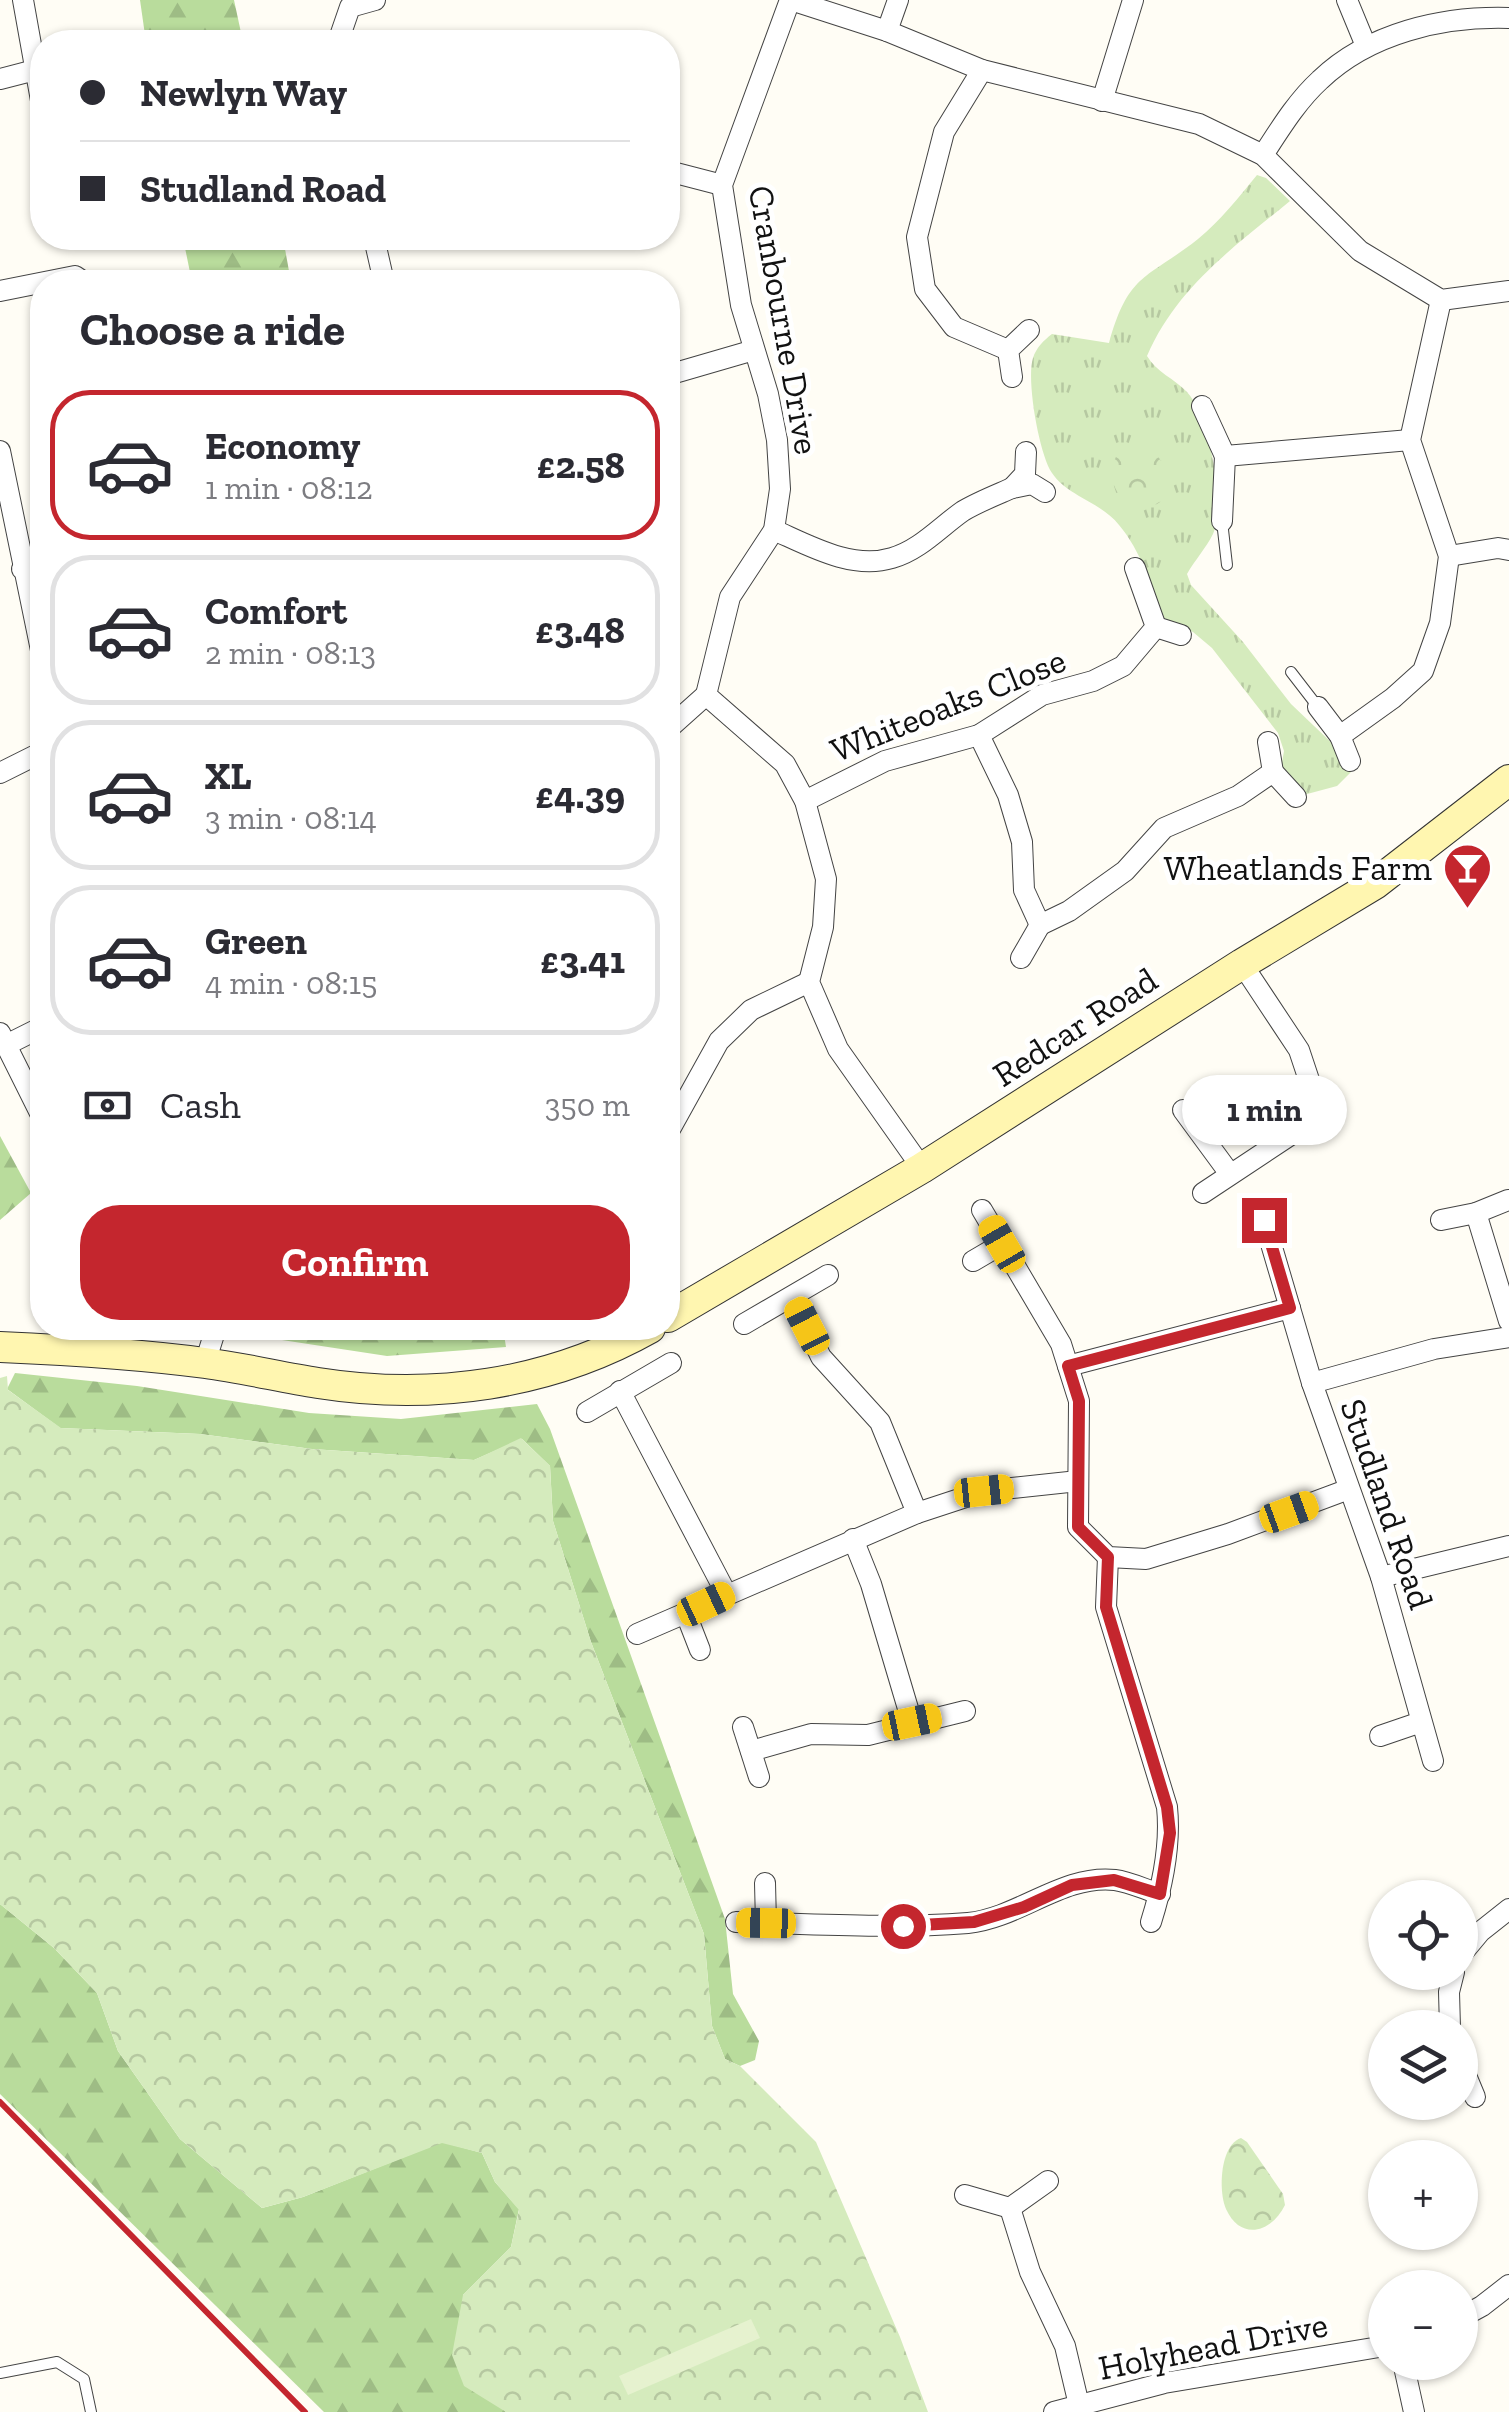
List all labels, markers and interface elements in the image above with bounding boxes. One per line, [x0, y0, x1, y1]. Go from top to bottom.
text: Newlyn Way [140, 70, 347, 116]
text: Studland Road [140, 166, 386, 212]
street label: Cranbourne Drive [740, 182, 828, 458]
text: Choose a ride [80, 303, 345, 357]
icon: car [85, 420, 175, 510]
text: Economy [205, 423, 360, 469]
text: £2.58 [537, 442, 625, 488]
text: 1 min · 08:12 [205, 469, 373, 507]
icon: car [85, 585, 175, 675]
text: Comfort [205, 588, 347, 634]
text: £3.48 [535, 607, 625, 653]
text: 2 min · 08:13 [205, 634, 376, 672]
street label: Whiteoaks Close [824, 639, 1072, 771]
icon: car [85, 750, 175, 840]
text: XL [205, 753, 252, 799]
text: £4.39 [535, 772, 625, 818]
text: 3 min · 08:14 [205, 799, 377, 837]
bar icon: Wheatlands Farm [1441, 842, 1493, 910]
place label: Wheatlands Farm [1164, 847, 1432, 889]
icon: car [85, 915, 175, 1005]
text: Green [205, 918, 307, 964]
text: £3.41 [540, 937, 625, 983]
street label: Redcar Road [985, 958, 1165, 1096]
text: 4 min · 08:15 [205, 964, 377, 1002]
callout: 1 min [1182, 1075, 1346, 1145]
icon: cash [80, 1078, 135, 1133]
text: Cash [160, 1082, 241, 1128]
text: 350 m [545, 1086, 630, 1124]
text: 1 min [1227, 1091, 1302, 1129]
route end [1242, 1198, 1287, 1243]
button: Confirm [80, 1205, 630, 1320]
car [974, 1211, 1030, 1277]
car [780, 1292, 834, 1360]
street label: Studland Road [1331, 1394, 1443, 1614]
car [953, 1473, 1015, 1509]
car [1256, 1488, 1322, 1536]
car [672, 1578, 740, 1630]
car [880, 1701, 944, 1743]
map controls [1368, 1880, 1478, 2380]
button: locate [1368, 1880, 1478, 1990]
route start [881, 1904, 926, 1949]
car [736, 1907, 796, 1939]
button: layers [1368, 2010, 1478, 2120]
button: + [1368, 2140, 1478, 2250]
button: − [1368, 2270, 1478, 2380]
street label: Holyhead Drive [1095, 2303, 1331, 2389]

